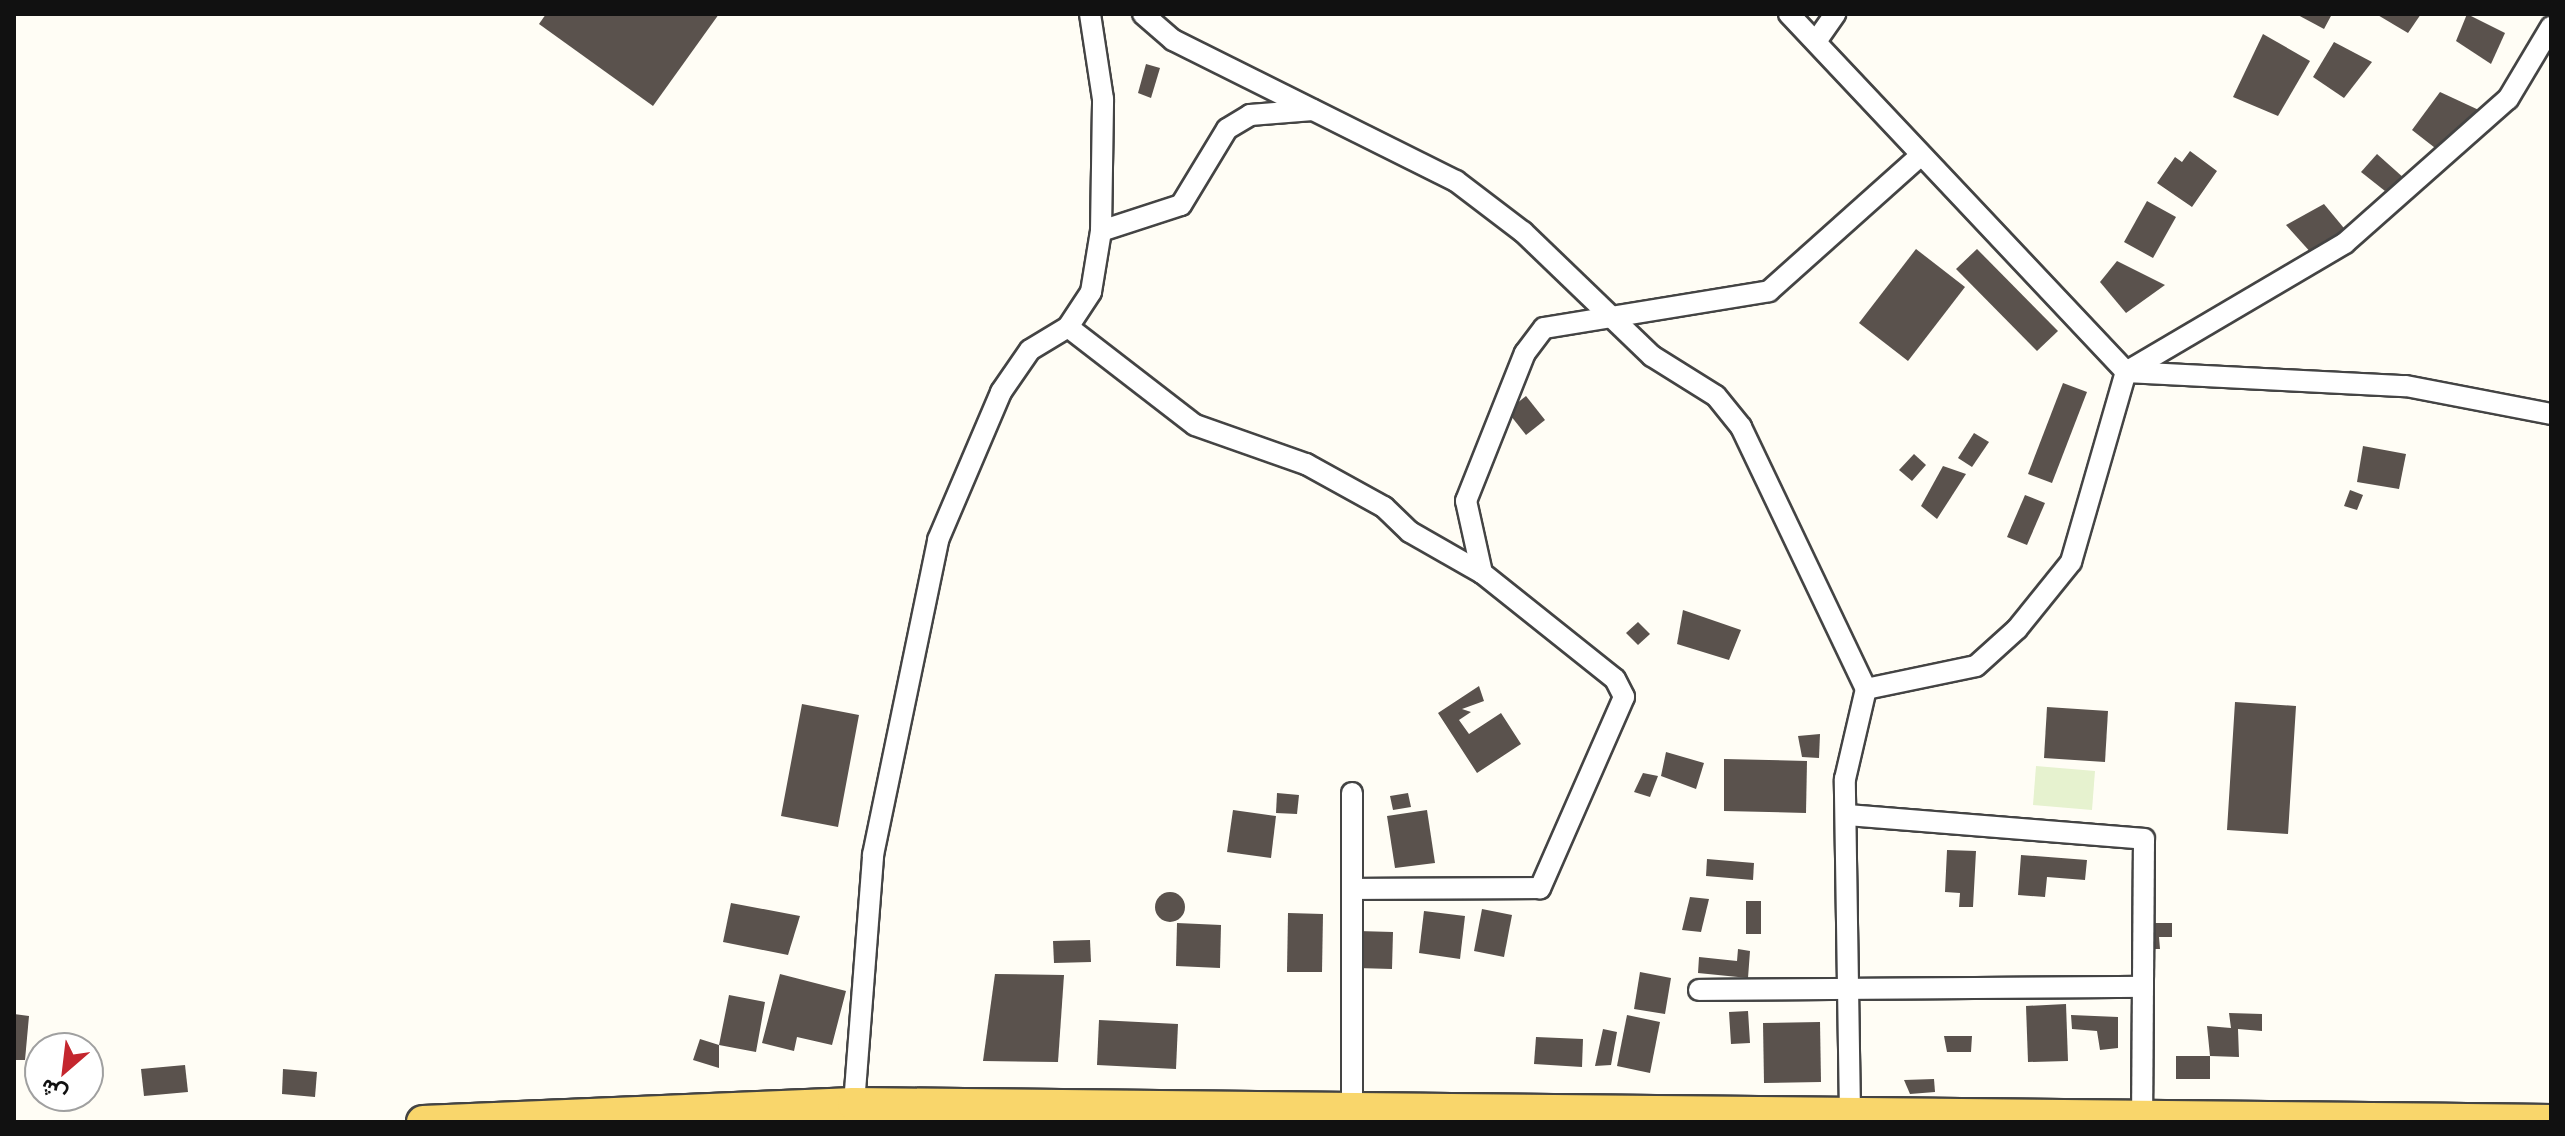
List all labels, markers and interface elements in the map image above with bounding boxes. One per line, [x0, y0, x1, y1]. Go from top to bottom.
north arrow [24, 1032, 104, 1112]
text: ش [35, 1073, 72, 1111]

